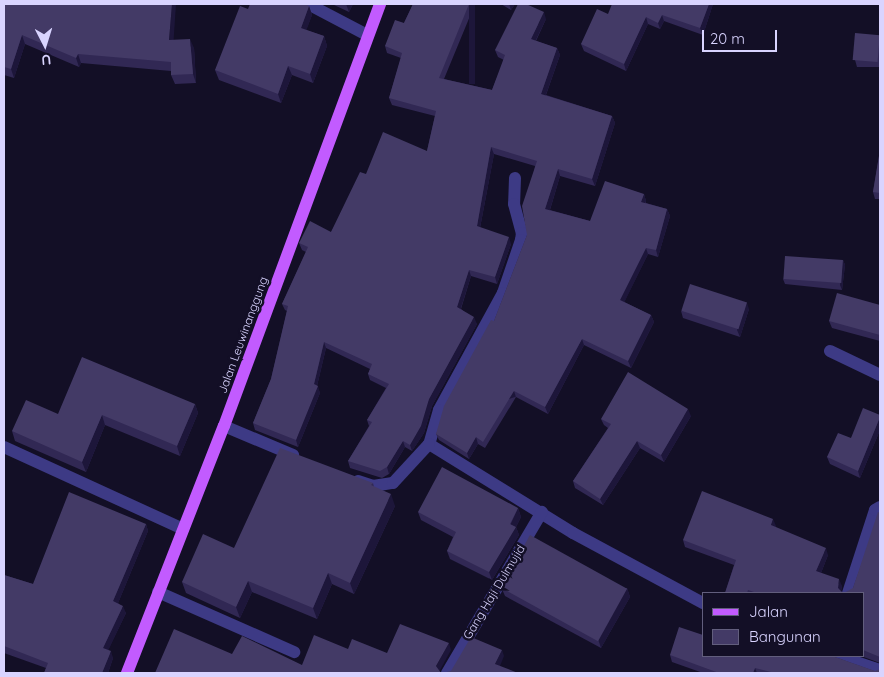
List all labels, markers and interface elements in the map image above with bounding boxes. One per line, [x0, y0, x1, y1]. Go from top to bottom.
north arrow [20, 20, 70, 70]
scale bar [704, 20, 779, 52]
text: 20 m [710, 29, 745, 48]
text: U [41, 51, 52, 69]
street label: Jalan Leuwinanggung [215, 275, 271, 395]
street label: Gang Haji Dulmujid [460, 542, 528, 642]
legend [702, 592, 864, 657]
text: Jalan [749, 602, 788, 621]
text: Bangunan [749, 627, 821, 646]

